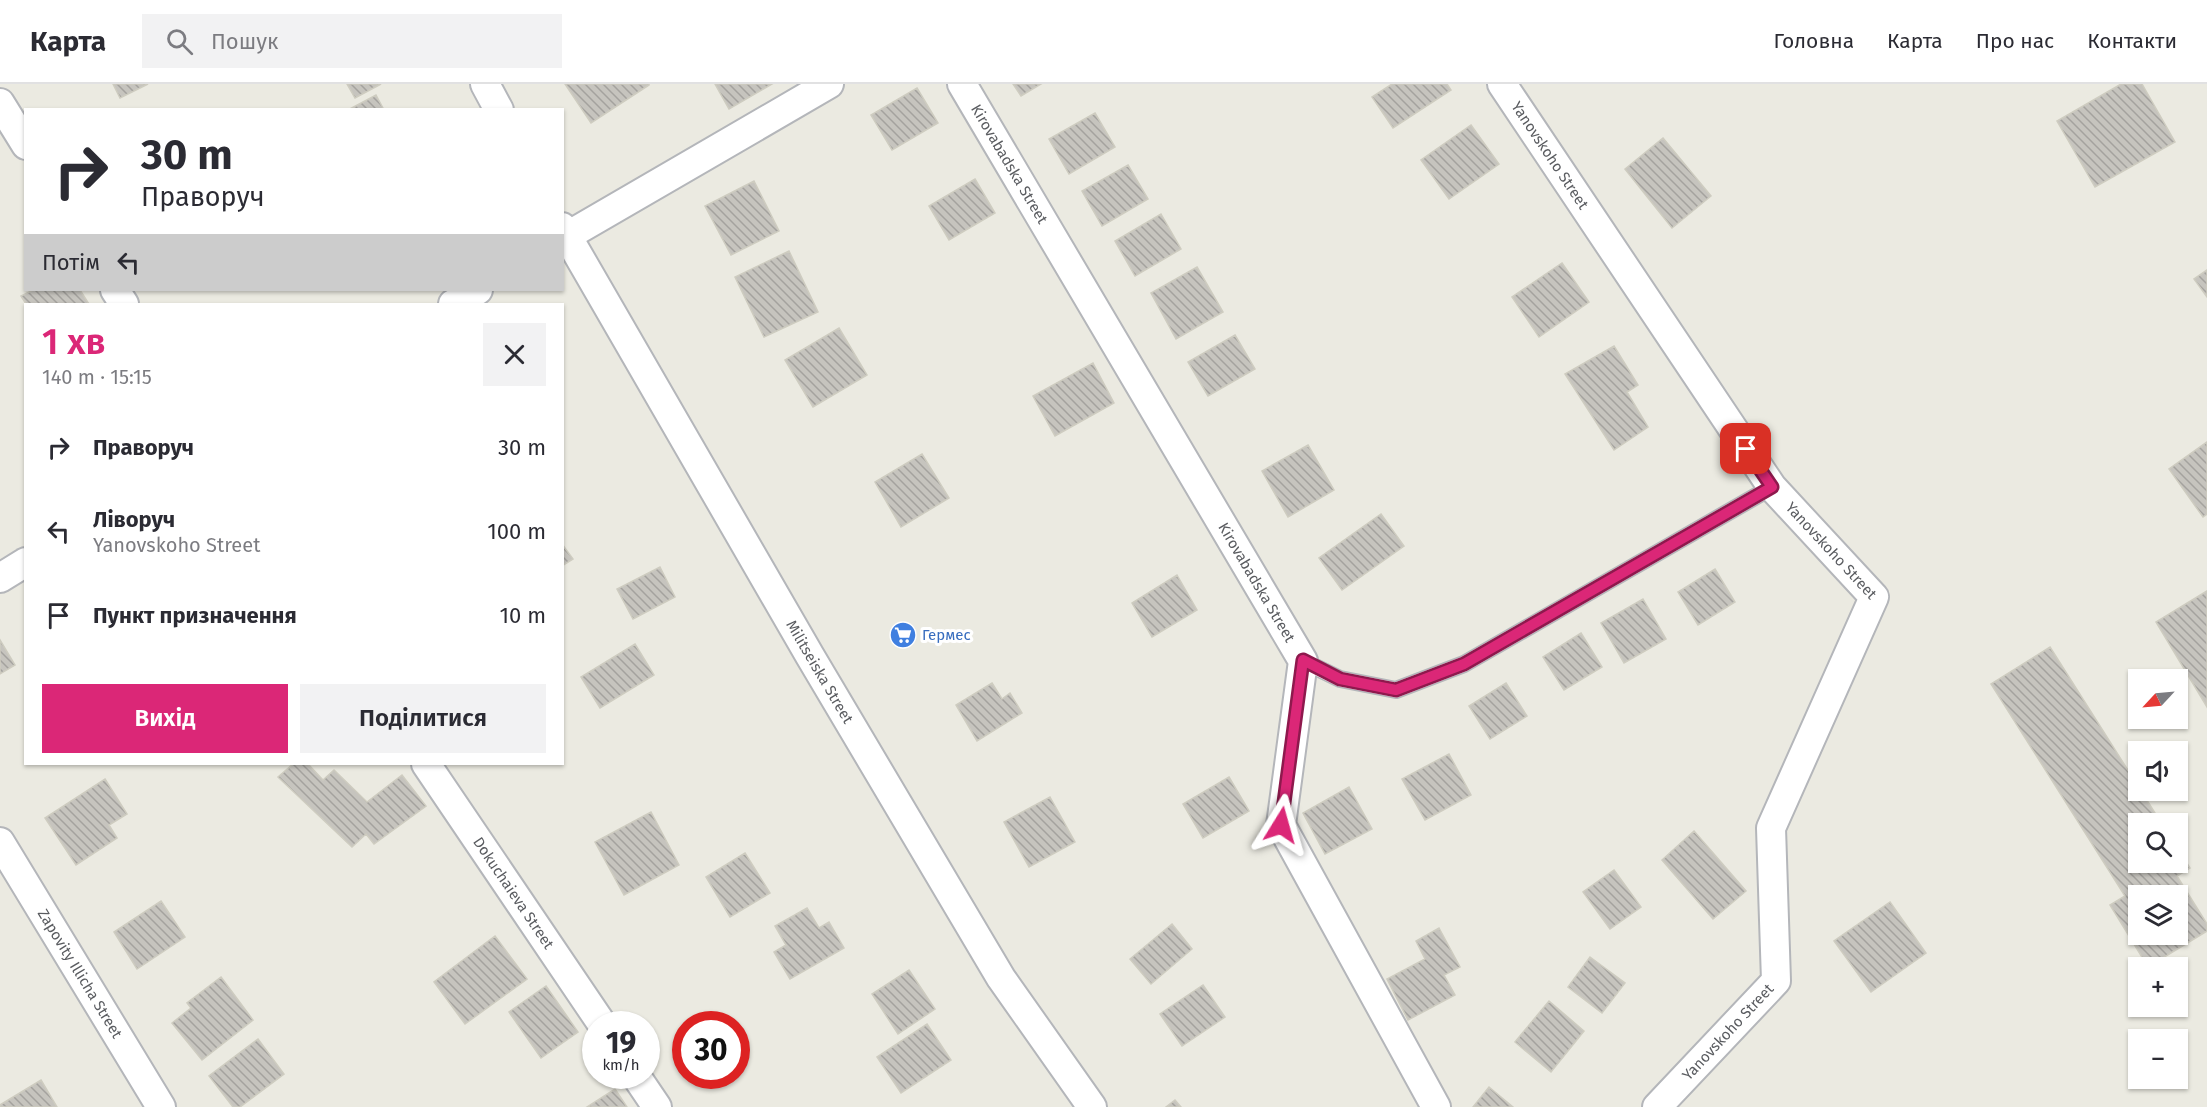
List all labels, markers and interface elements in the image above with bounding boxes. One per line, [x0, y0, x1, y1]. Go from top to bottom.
search box [142, 14, 562, 68]
text: Карта [30, 25, 106, 58]
icon: search [163, 25, 196, 58]
text: Пошук [211, 28, 278, 55]
text: Головна [1773, 28, 1854, 54]
text: Карта [1887, 28, 1943, 54]
text: Про нас [1976, 28, 2054, 54]
text: Контакти [2087, 28, 2177, 54]
street label: Yanovskoho Street [1507, 98, 1593, 213]
street label: Kirovabadska Street [967, 101, 1052, 228]
text: 30 m [141, 130, 233, 180]
icon: right [42, 132, 120, 210]
text: Праворуч [141, 181, 265, 213]
icon: left [112, 246, 145, 279]
text: Потім [42, 249, 100, 276]
text: 1 хв [42, 320, 105, 364]
button: close [483, 323, 546, 386]
text: 140 m · 15:15 [42, 365, 152, 389]
pin [1720, 423, 1771, 474]
icon: right [42, 431, 75, 464]
icon: arrive [1729, 432, 1762, 465]
text: Праворуч [93, 434, 194, 461]
text: 30 m [498, 434, 546, 461]
street label: Yanovskoho Street [1782, 499, 1881, 603]
text: Ліворуч [93, 506, 175, 533]
icon: left [42, 515, 75, 548]
text: 100 m [487, 518, 546, 545]
street label: Kirovabadska Street [1214, 519, 1299, 646]
text: Yanovskoho Street [93, 533, 260, 557]
icon: arrive [42, 599, 75, 632]
text: Пункт призначення [93, 602, 297, 629]
text: 10 m [500, 602, 546, 629]
street label: Militseiska Street [782, 617, 857, 727]
supermarket icon: Гермес [888, 620, 918, 650]
place label: Гермес [922, 626, 971, 644]
north arrow [2128, 669, 2188, 729]
map controls [2128, 669, 2188, 1089]
button: Вихід [42, 684, 288, 753]
button: Поділитися [300, 684, 546, 753]
button: sound [2128, 741, 2188, 801]
position arrow [1249, 793, 1313, 857]
button: search [2128, 813, 2188, 873]
street label: Dokuchaieva Street [469, 834, 558, 953]
button: layers [2128, 885, 2188, 945]
street label: Zapovity Illicha Street [34, 906, 126, 1042]
button: + [2128, 957, 2188, 1017]
street label: Yanovskoho Street [1679, 980, 1778, 1084]
speed limit sign: 30 [672, 1011, 750, 1089]
text: 19 [606, 1025, 636, 1061]
button: − [2128, 1029, 2188, 1089]
text: km/h [602, 1056, 640, 1074]

